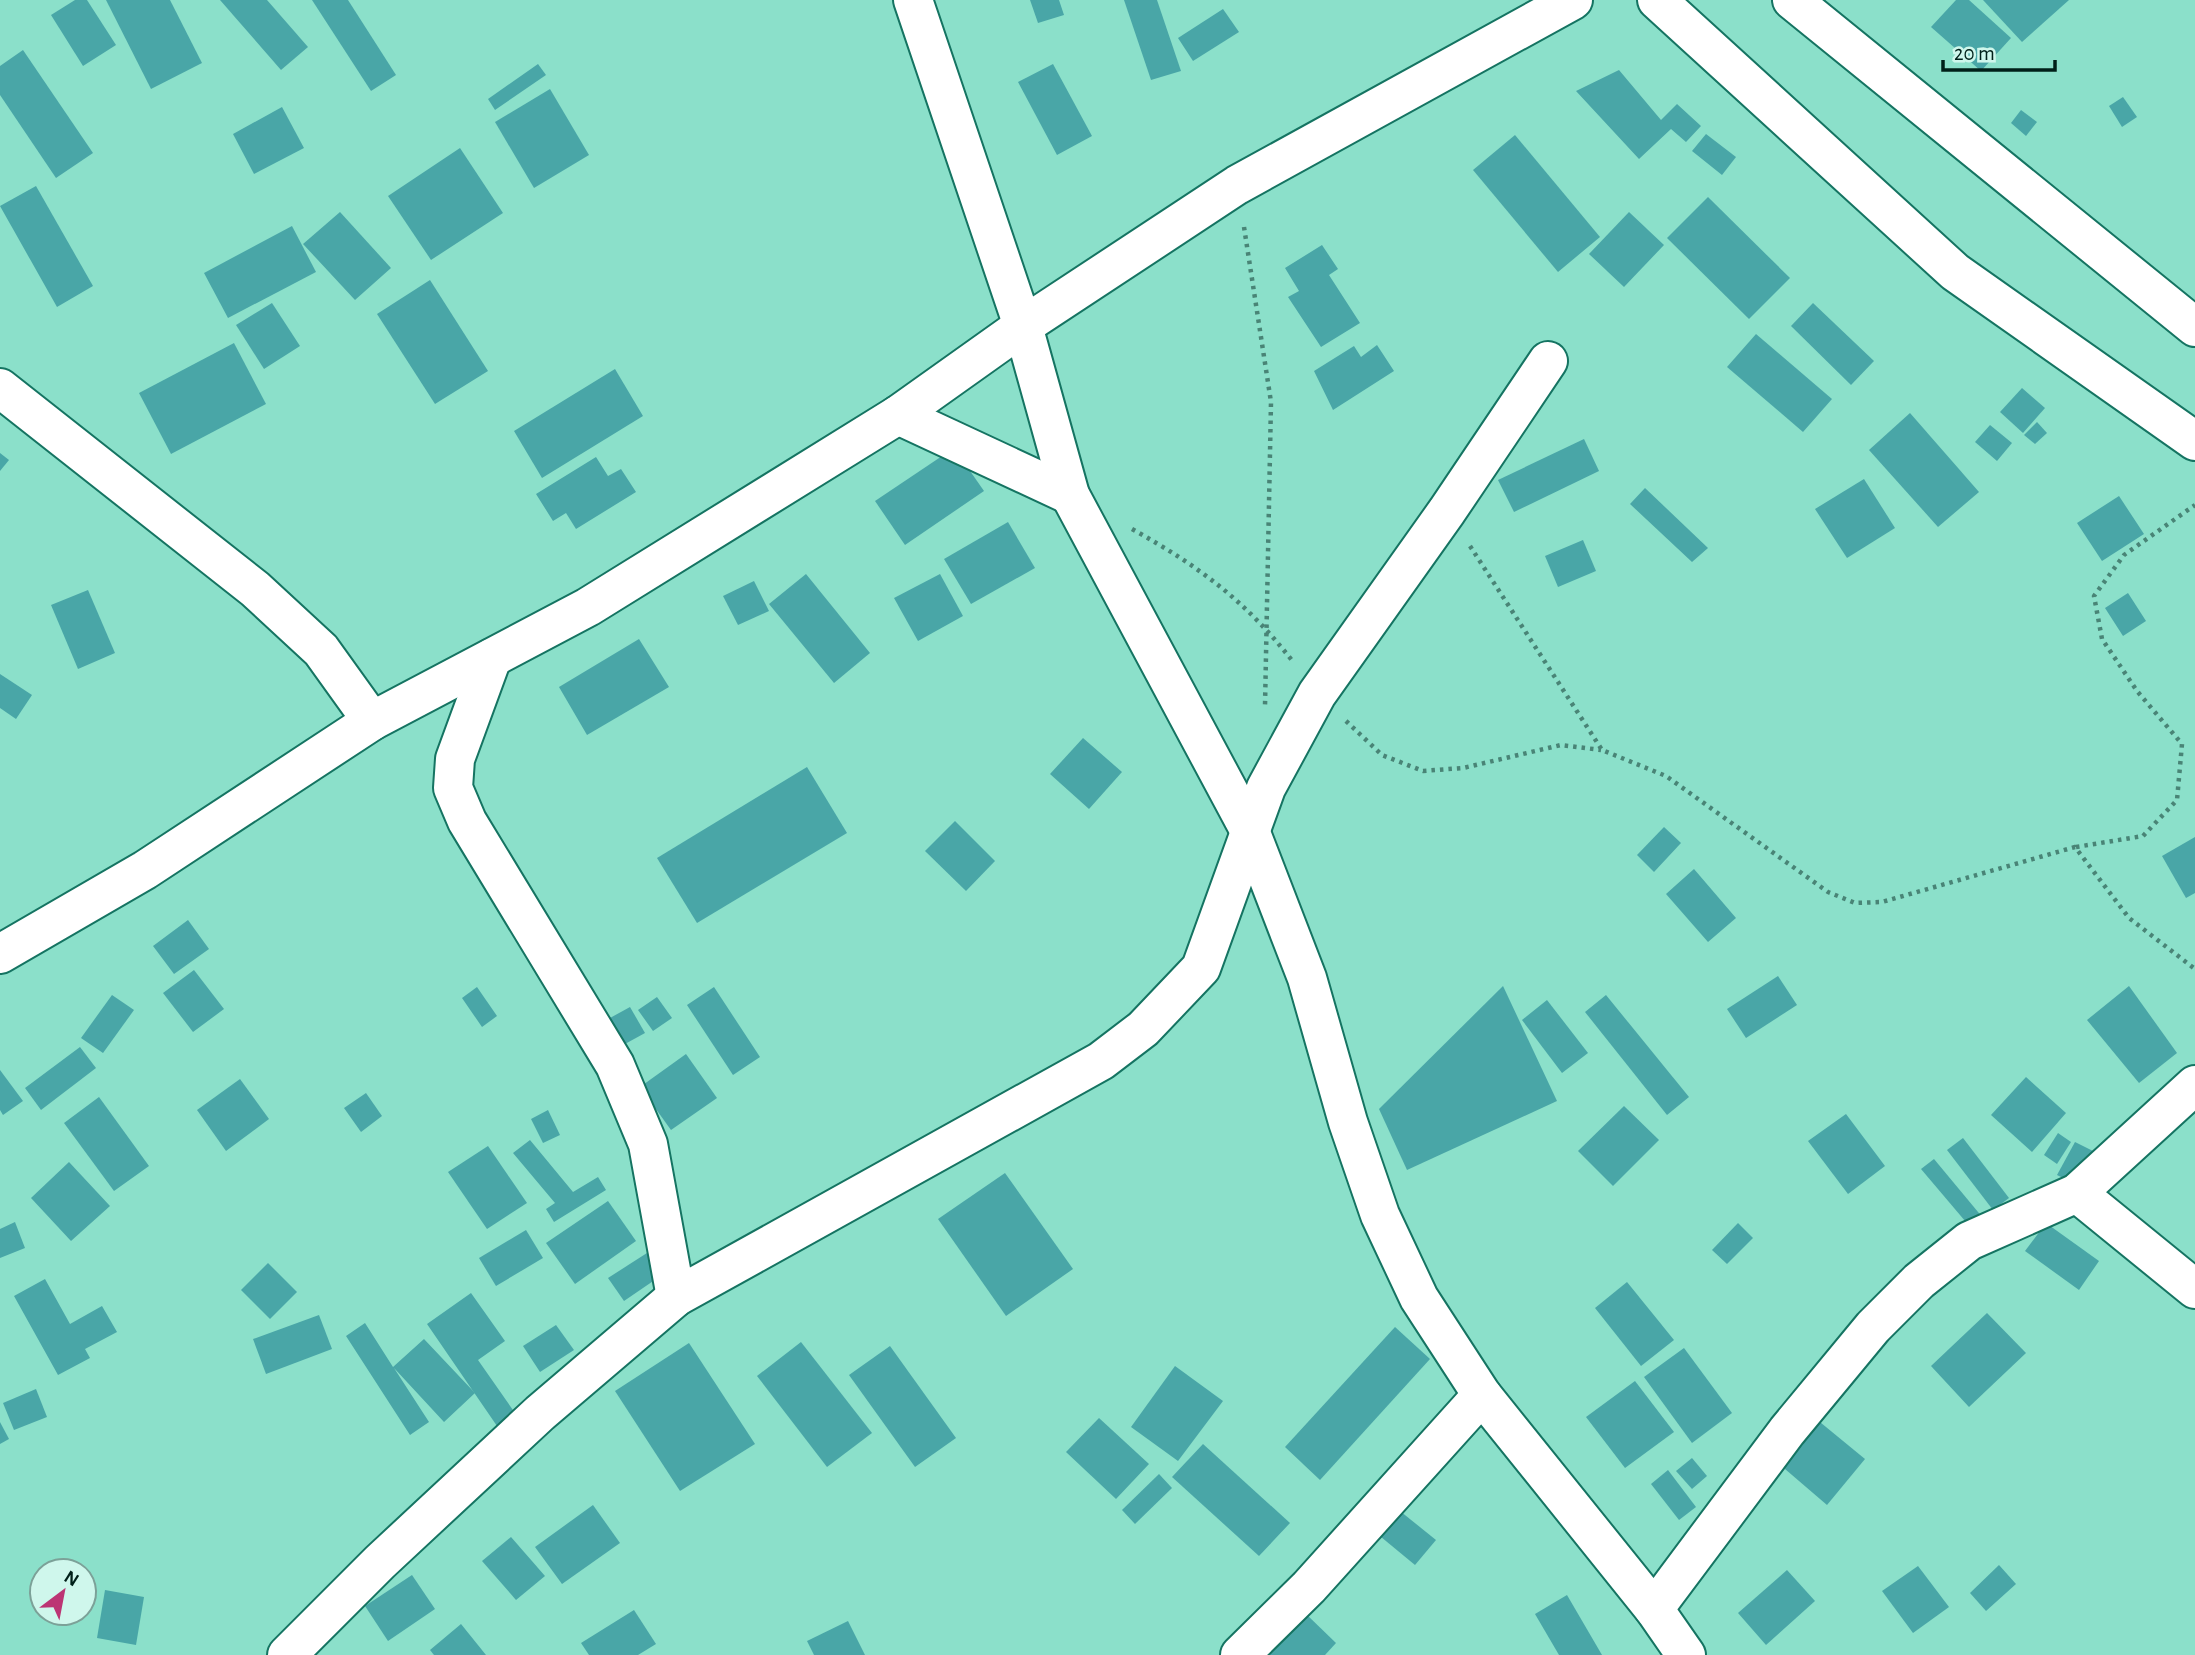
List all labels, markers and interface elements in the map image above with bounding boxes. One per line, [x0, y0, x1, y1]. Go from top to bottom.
scale bar [1943, 28, 2055, 72]
text: 20 m [1954, 43, 1995, 64]
north arrow [28, 1557, 98, 1627]
text: N [61, 1567, 82, 1590]

